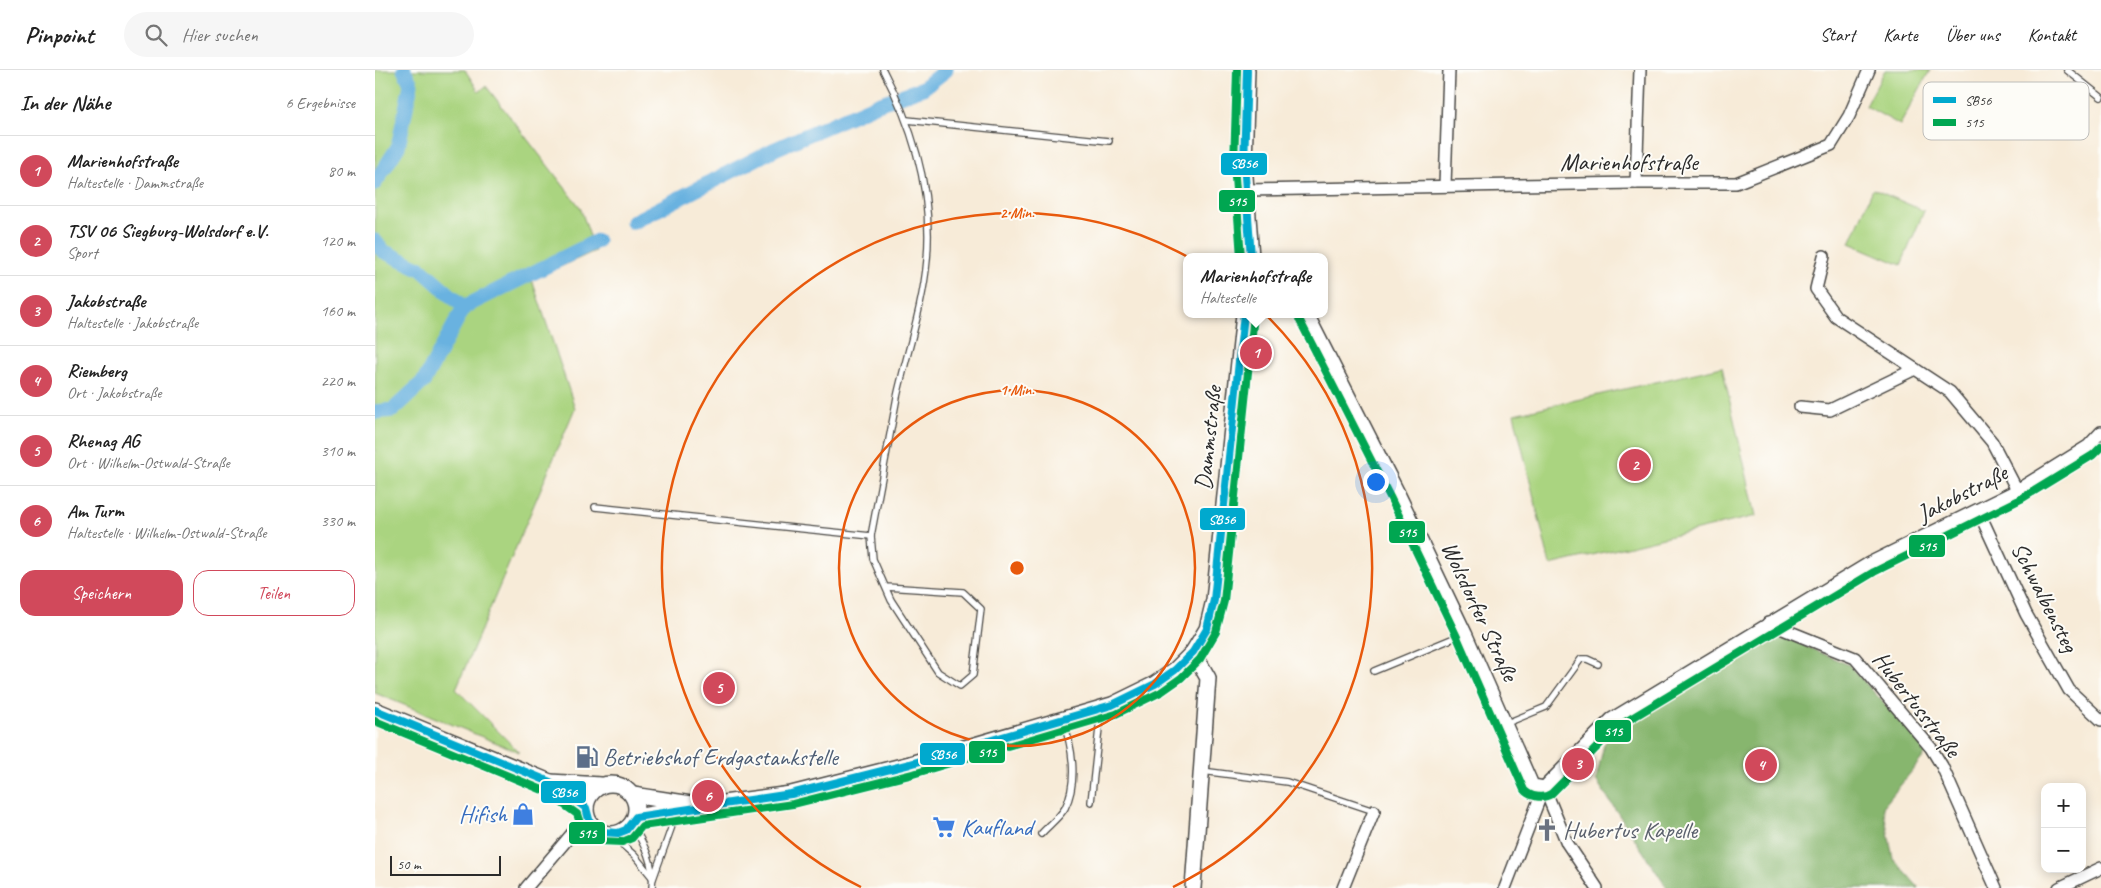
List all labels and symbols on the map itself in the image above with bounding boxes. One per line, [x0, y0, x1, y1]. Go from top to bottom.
legend [1923, 82, 2089, 140]
text: SB56 [1965, 92, 1992, 109]
text: 515 [1965, 114, 1985, 131]
street label: Marienhofstraße [1560, 147, 1700, 177]
line badge: SB56 [1220, 152, 1268, 176]
text: SB56 [1231, 155, 1259, 172]
line badge: 515 [1218, 189, 1256, 213]
text: 515 [1228, 193, 1248, 210]
text: 2 Min. [1000, 204, 1035, 223]
pin: 1 [1240, 334, 1272, 372]
text: 1 Min. [1000, 381, 1035, 400]
street label: Dammstraße [1188, 382, 1229, 491]
pin: 2 [1619, 446, 1651, 484]
street label: Jakobstraße [1911, 457, 2014, 529]
your location [1363, 469, 1389, 495]
line badge: SB56 [1199, 507, 1246, 531]
text: SB56 [1209, 511, 1237, 528]
line badge: 515 [1388, 520, 1426, 544]
text: 515 [1398, 524, 1418, 541]
line badge: 515 [1908, 534, 1946, 558]
street label: Wolsdorfer Straße [1435, 537, 1526, 687]
street label: Schwalbensteg [2005, 537, 2086, 658]
text: 515 [1918, 538, 1938, 555]
centre of rings [1008, 559, 1026, 577]
street label: Hubertusstraße [1866, 645, 1969, 765]
pin: 5 [703, 669, 735, 707]
line badge: 515 [1594, 719, 1632, 743]
text: 515 [1604, 723, 1624, 740]
line badge: 515 [968, 740, 1006, 764]
place label: Betriebshof Erdgastankstelle [603, 742, 840, 772]
line badge: SB56 [919, 742, 966, 766]
fuel station icon: Betriebshof Erdgastankstelle [574, 744, 600, 770]
text: 515 [978, 744, 998, 761]
pin: 3 [1562, 745, 1594, 783]
text: SB56 [930, 746, 958, 763]
pin: 4 [1745, 746, 1777, 784]
pin: 6 [692, 777, 724, 815]
line badge: SB56 [540, 780, 587, 804]
text: SB56 [551, 784, 579, 801]
place label: Hifish [459, 799, 508, 829]
shop icon: Hifish [510, 801, 536, 827]
place label: Kaufland [961, 812, 1036, 842]
supermarket icon: Kaufland [931, 814, 957, 840]
place label: Hubertus Kapelle [1563, 815, 1699, 845]
church icon: Hubertus Kapelle [1534, 817, 1560, 843]
line badge: 515 [568, 821, 606, 845]
text: 515 [578, 825, 598, 842]
scale bar [390, 853, 501, 876]

